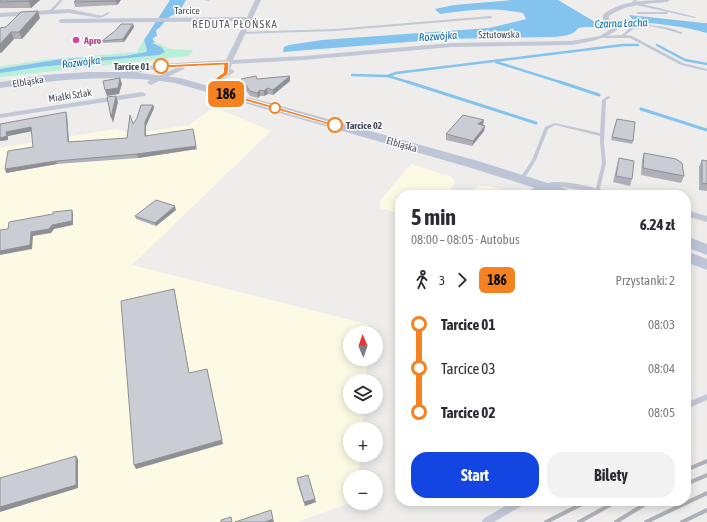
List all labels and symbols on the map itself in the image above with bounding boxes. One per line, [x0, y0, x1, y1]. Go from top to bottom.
street label: Tarcice [174, 5, 200, 16]
water label: Czarna Łacha [594, 16, 648, 30]
district label: REDUTA PŁOŃSKA [192, 18, 278, 30]
water label: Rozwójka [418, 29, 458, 43]
street label: Sztutowska [478, 29, 520, 40]
marker: Apro [71, 35, 81, 45]
place label: Apro [83, 35, 102, 46]
water label: Rozwójka [61, 54, 101, 70]
marker: Tarcice 01 [153, 58, 169, 74]
place label: Tarcice 01 [114, 61, 150, 72]
street label: Elbląska [12, 74, 45, 89]
line badge: 186 [203, 81, 249, 107]
street label: Miałki Szlak [48, 87, 93, 104]
unlabelled marker [269, 102, 281, 114]
marker: Tarcice 02 [327, 117, 343, 133]
place label: Tarcice 02 [346, 120, 383, 131]
street label: Elbląska [385, 135, 419, 154]
north arrow [343, 326, 383, 366]

